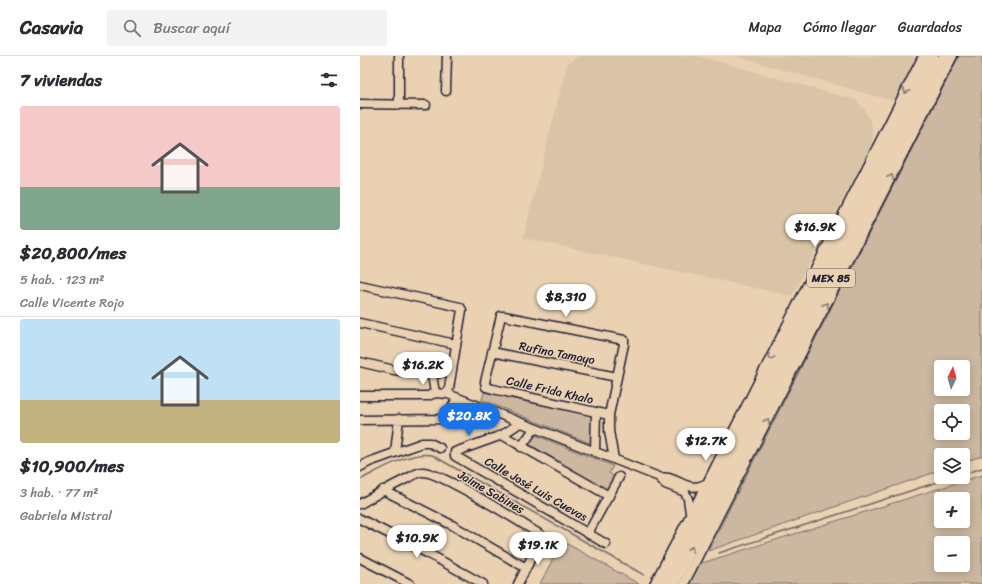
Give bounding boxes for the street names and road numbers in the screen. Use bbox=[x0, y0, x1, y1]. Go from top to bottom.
road number: MEX 85 bbox=[807, 269, 855, 287]
street label: Rufino Tamayo bbox=[517, 335, 597, 371]
street label: Calle Frida Khalo bbox=[504, 369, 596, 411]
street label: Calle José Luis Cuevas bbox=[480, 450, 592, 528]
street label: Jaime Sabines bbox=[453, 463, 529, 520]

